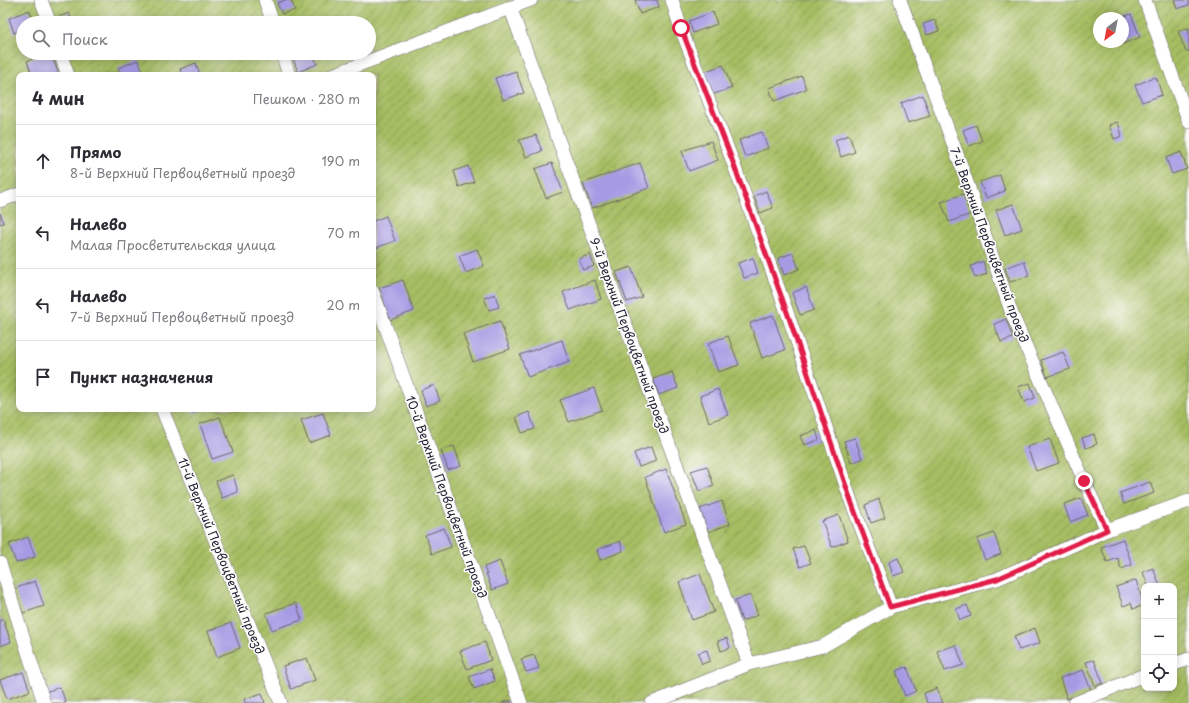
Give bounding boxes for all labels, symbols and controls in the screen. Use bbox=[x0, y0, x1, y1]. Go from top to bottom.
north arrow bbox=[1093, 12, 1129, 48]
search box bbox=[16, 16, 376, 60]
route start bbox=[672, 19, 690, 37]
icon: search bbox=[30, 27, 52, 49]
text: Поиск bbox=[62, 27, 108, 50]
text: 4 мин bbox=[32, 85, 85, 111]
text: Пешком · 280 m bbox=[253, 89, 360, 108]
text: Прямо bbox=[70, 140, 121, 163]
street label: 7-й Верхний Первоцветный проезд bbox=[946, 144, 1034, 345]
icon: ahead bbox=[32, 150, 54, 172]
text: 190 m bbox=[321, 151, 360, 170]
text: 8-й Верхний Первоцветный проезд bbox=[70, 163, 295, 182]
text: Налево bbox=[70, 212, 127, 235]
icon: left bbox=[32, 222, 54, 244]
text: 70 m bbox=[327, 223, 360, 242]
text: Малая Просветительская улица bbox=[70, 235, 275, 254]
street label: 9-й Верхний Первоцветный проезд bbox=[586, 235, 674, 436]
text: Налево bbox=[70, 284, 127, 307]
icon: left bbox=[32, 294, 54, 316]
text: 20 m bbox=[326, 295, 360, 314]
text: 7-й Верхний Первоцветный проезд bbox=[70, 307, 294, 326]
text: Пункт назначения bbox=[70, 365, 213, 388]
icon: arrive bbox=[32, 366, 54, 388]
street label: 10-й Верхний Первоцветный проезд bbox=[402, 393, 492, 601]
street label: 11-й Верхний Первоцветный проезд bbox=[174, 455, 270, 657]
route end bbox=[1075, 472, 1093, 490]
map controls bbox=[1141, 583, 1177, 691]
button: + bbox=[1141, 583, 1177, 619]
button: − bbox=[1141, 619, 1177, 655]
button: locate bbox=[1141, 655, 1177, 691]

